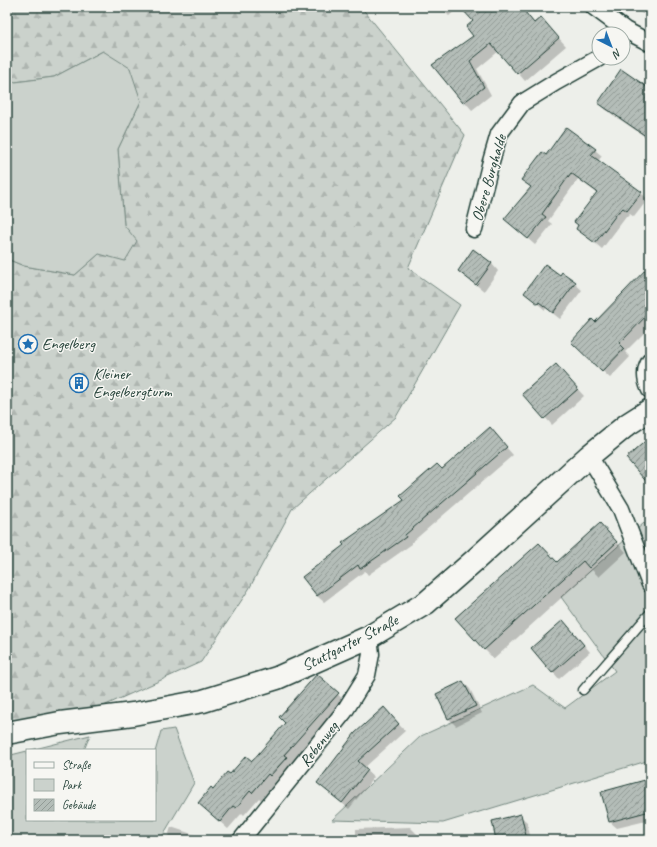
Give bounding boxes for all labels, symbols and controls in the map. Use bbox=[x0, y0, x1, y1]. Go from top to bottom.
north arrow bbox=[591, 26, 631, 66]
text: N bbox=[609, 46, 625, 62]
street label: Obere Burghalde bbox=[467, 131, 511, 224]
place icon: Engelberg bbox=[17, 333, 39, 355]
place label: Engelberg bbox=[42, 334, 96, 354]
place label: Kleiner Engelbergturm bbox=[93, 364, 173, 402]
building icon: Kleiner Engelbergturm bbox=[68, 372, 90, 394]
street label: Stuttgarter Straße bbox=[299, 609, 403, 676]
street label: Rebenweg bbox=[295, 716, 344, 771]
legend bbox=[26, 749, 156, 821]
text: Straße bbox=[62, 757, 91, 773]
text: Park bbox=[62, 777, 83, 793]
text: Gebäude bbox=[62, 797, 96, 813]

